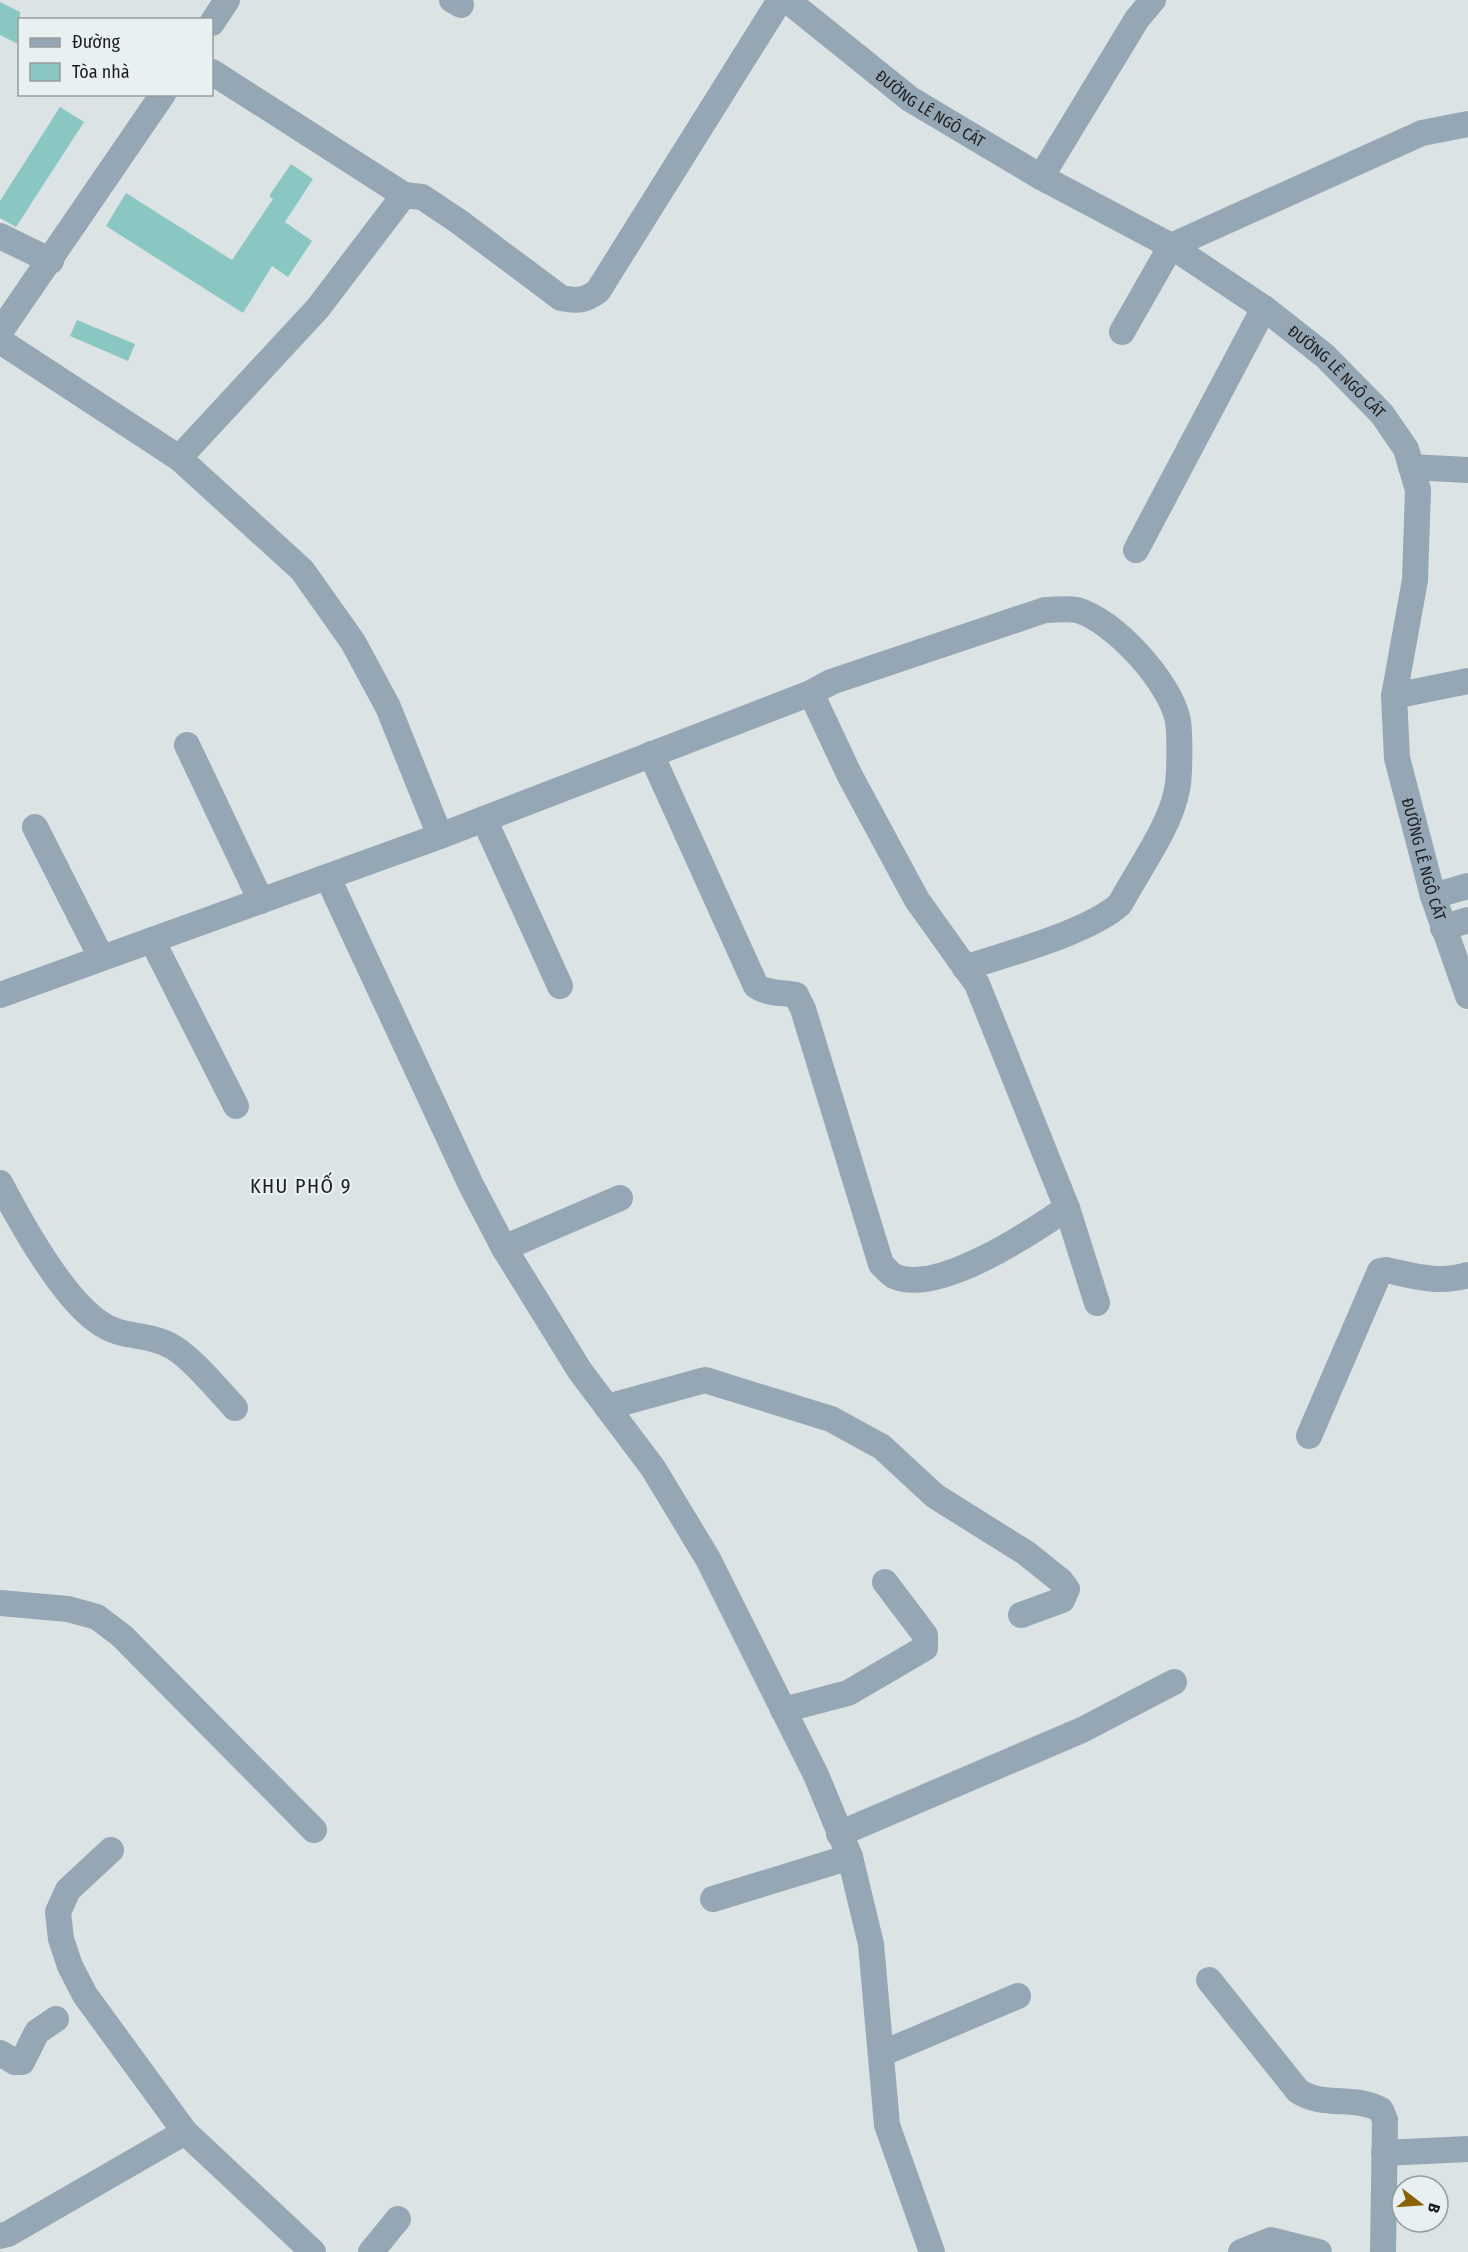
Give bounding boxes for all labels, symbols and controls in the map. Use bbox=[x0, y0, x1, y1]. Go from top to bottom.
legend bbox=[18, 18, 213, 96]
text: Đường bbox=[72, 31, 120, 53]
text: Tòa nhà bbox=[72, 61, 130, 83]
street label: ĐƯỜNG LÊ NGÔ CÁT bbox=[872, 66, 988, 152]
street label: ĐƯỜNG LÊ NGÔ CÁT bbox=[1284, 322, 1390, 422]
street label: ĐƯỜNG LÊ NGÔ CÁT bbox=[1398, 796, 1450, 924]
district label: KHU PHỐ 9 bbox=[250, 1172, 352, 1198]
north arrow bbox=[1390, 2174, 1450, 2234]
text: B bbox=[1423, 2201, 1444, 2215]

